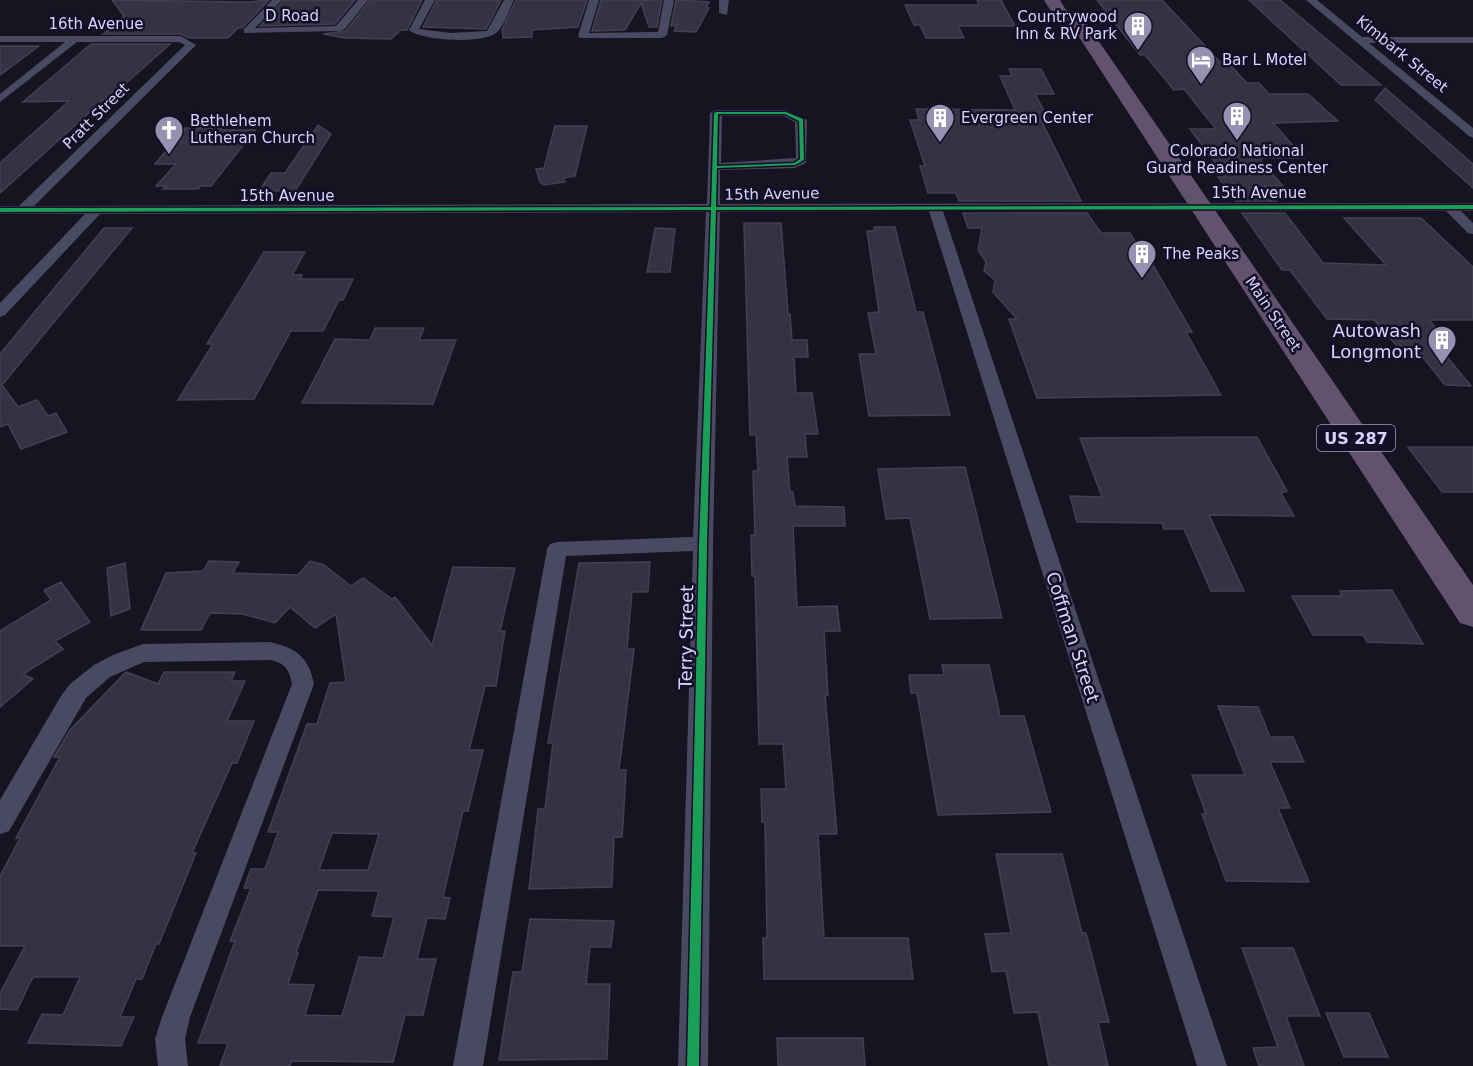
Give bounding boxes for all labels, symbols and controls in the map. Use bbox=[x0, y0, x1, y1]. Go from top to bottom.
street label: D Road bbox=[265, 7, 319, 25]
place label: Countrywood Inn & RV Park bbox=[1015, 8, 1117, 43]
building icon: Countrywood Inn & RV Park bbox=[1122, 10, 1154, 52]
street label: Kimbark Street bbox=[1353, 12, 1451, 96]
street label: 16th Avenue bbox=[49, 15, 143, 33]
hotel icon: Bar L Motel bbox=[1185, 44, 1217, 86]
place label: Bar L Motel bbox=[1222, 51, 1307, 69]
street label: Pratt Street bbox=[59, 79, 133, 153]
building icon: Colorado National Guard Readiness Center bbox=[1221, 100, 1253, 142]
building icon: Evergreen Center bbox=[924, 102, 956, 144]
place label: Evergreen Center bbox=[961, 109, 1094, 127]
place label: Bethlehem Lutheran Church bbox=[190, 112, 315, 147]
church icon: Bethlehem Lutheran Church bbox=[153, 114, 185, 156]
place label: Colorado National Guard Readiness Center bbox=[1146, 142, 1329, 177]
street label: 15th Avenue bbox=[724, 184, 820, 204]
street label: 15th Avenue bbox=[1212, 184, 1306, 202]
street label: 15th Avenue bbox=[240, 187, 334, 205]
building icon: The Peaks bbox=[1126, 238, 1158, 280]
place label: The Peaks bbox=[1162, 245, 1239, 263]
street label: Main Street bbox=[1241, 273, 1305, 355]
place label: Autowash Longmont bbox=[1330, 320, 1421, 362]
building icon: Autowash Longmont bbox=[1426, 324, 1458, 366]
road number: US 287 bbox=[1317, 425, 1395, 451]
street label: Coffman Street bbox=[1042, 569, 1104, 705]
street label: Terry Street bbox=[675, 585, 697, 690]

